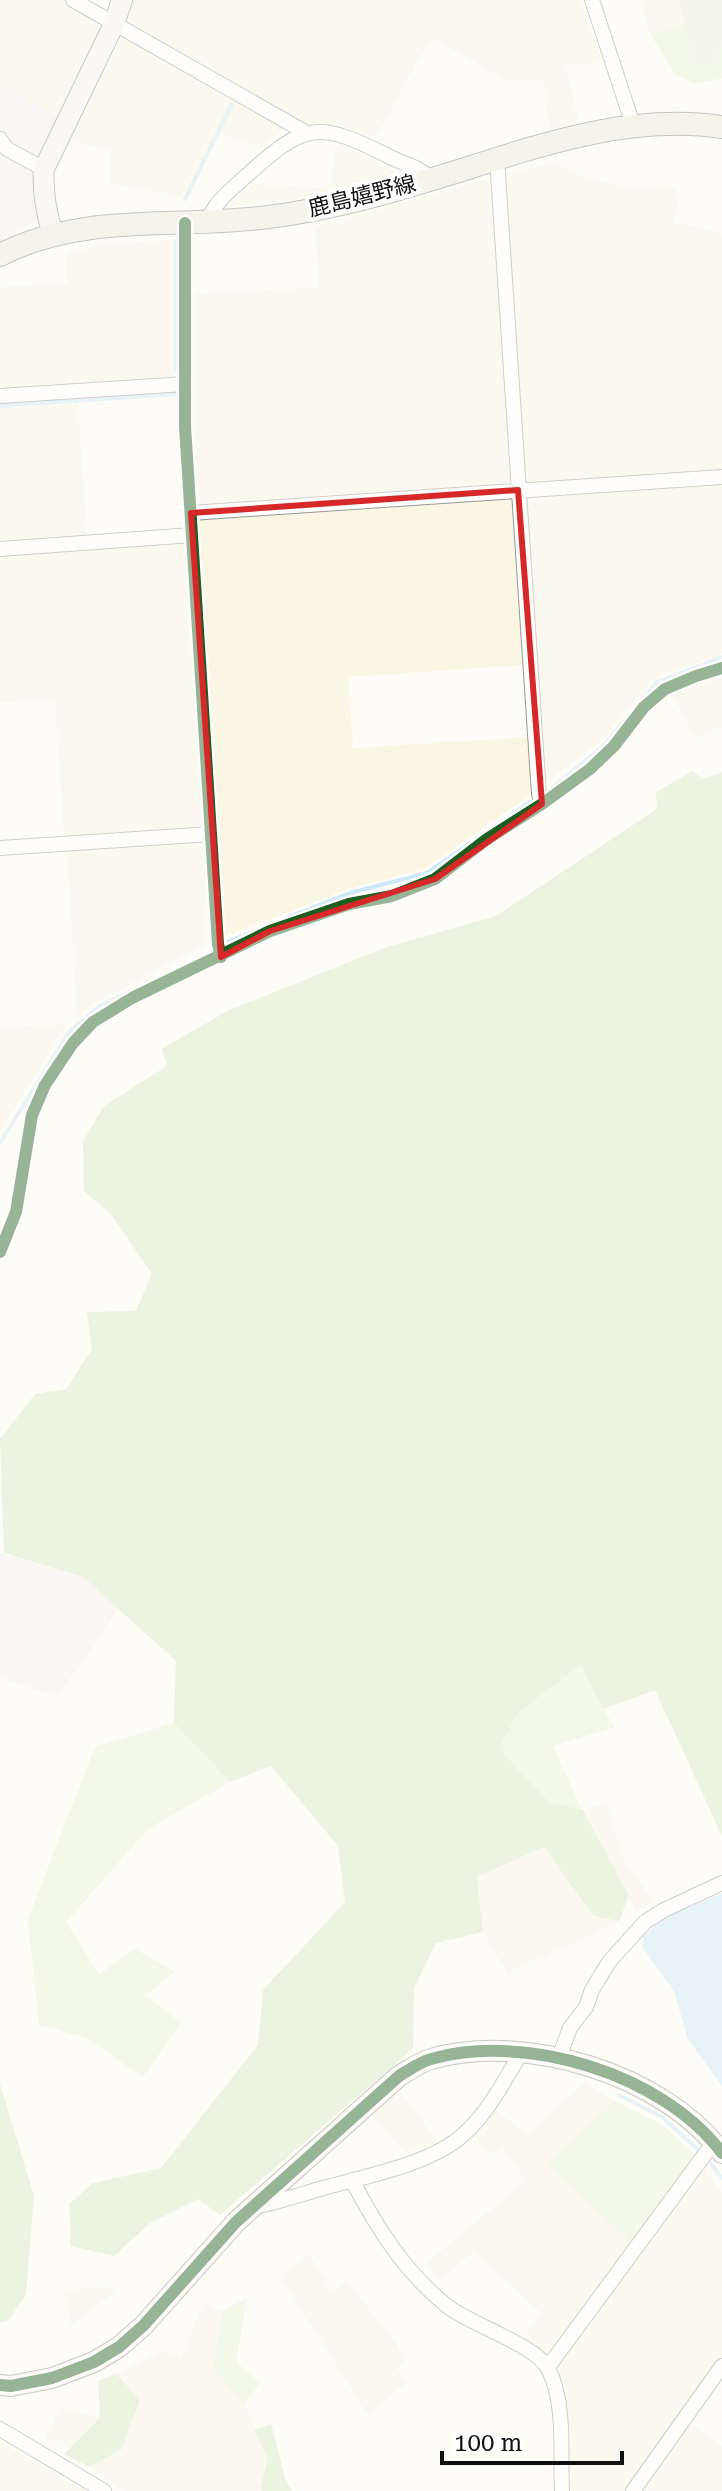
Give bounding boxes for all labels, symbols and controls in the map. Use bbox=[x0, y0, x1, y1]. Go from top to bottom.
street label: 鹿島嬉野線 bbox=[306, 171, 418, 221]
scale bar bbox=[442, 2415, 622, 2465]
text: 100 m bbox=[454, 2429, 522, 2457]

